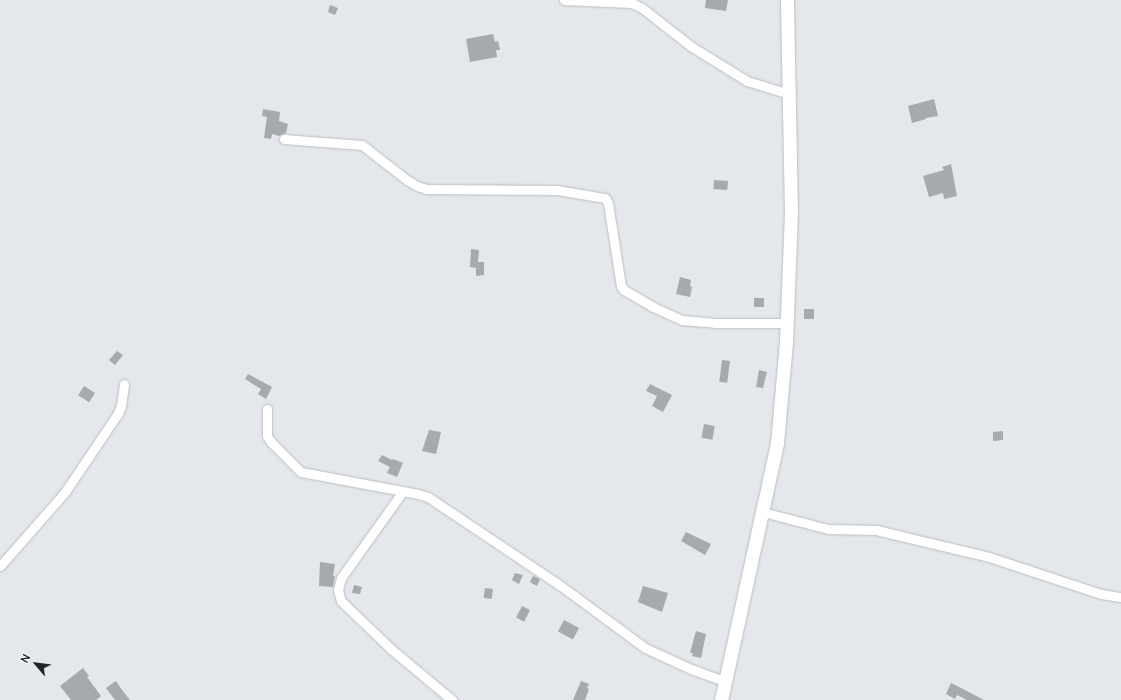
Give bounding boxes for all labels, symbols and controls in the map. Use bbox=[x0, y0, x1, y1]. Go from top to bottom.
north arrow bbox=[16, 644, 56, 684]
text: N bbox=[16, 651, 33, 665]

